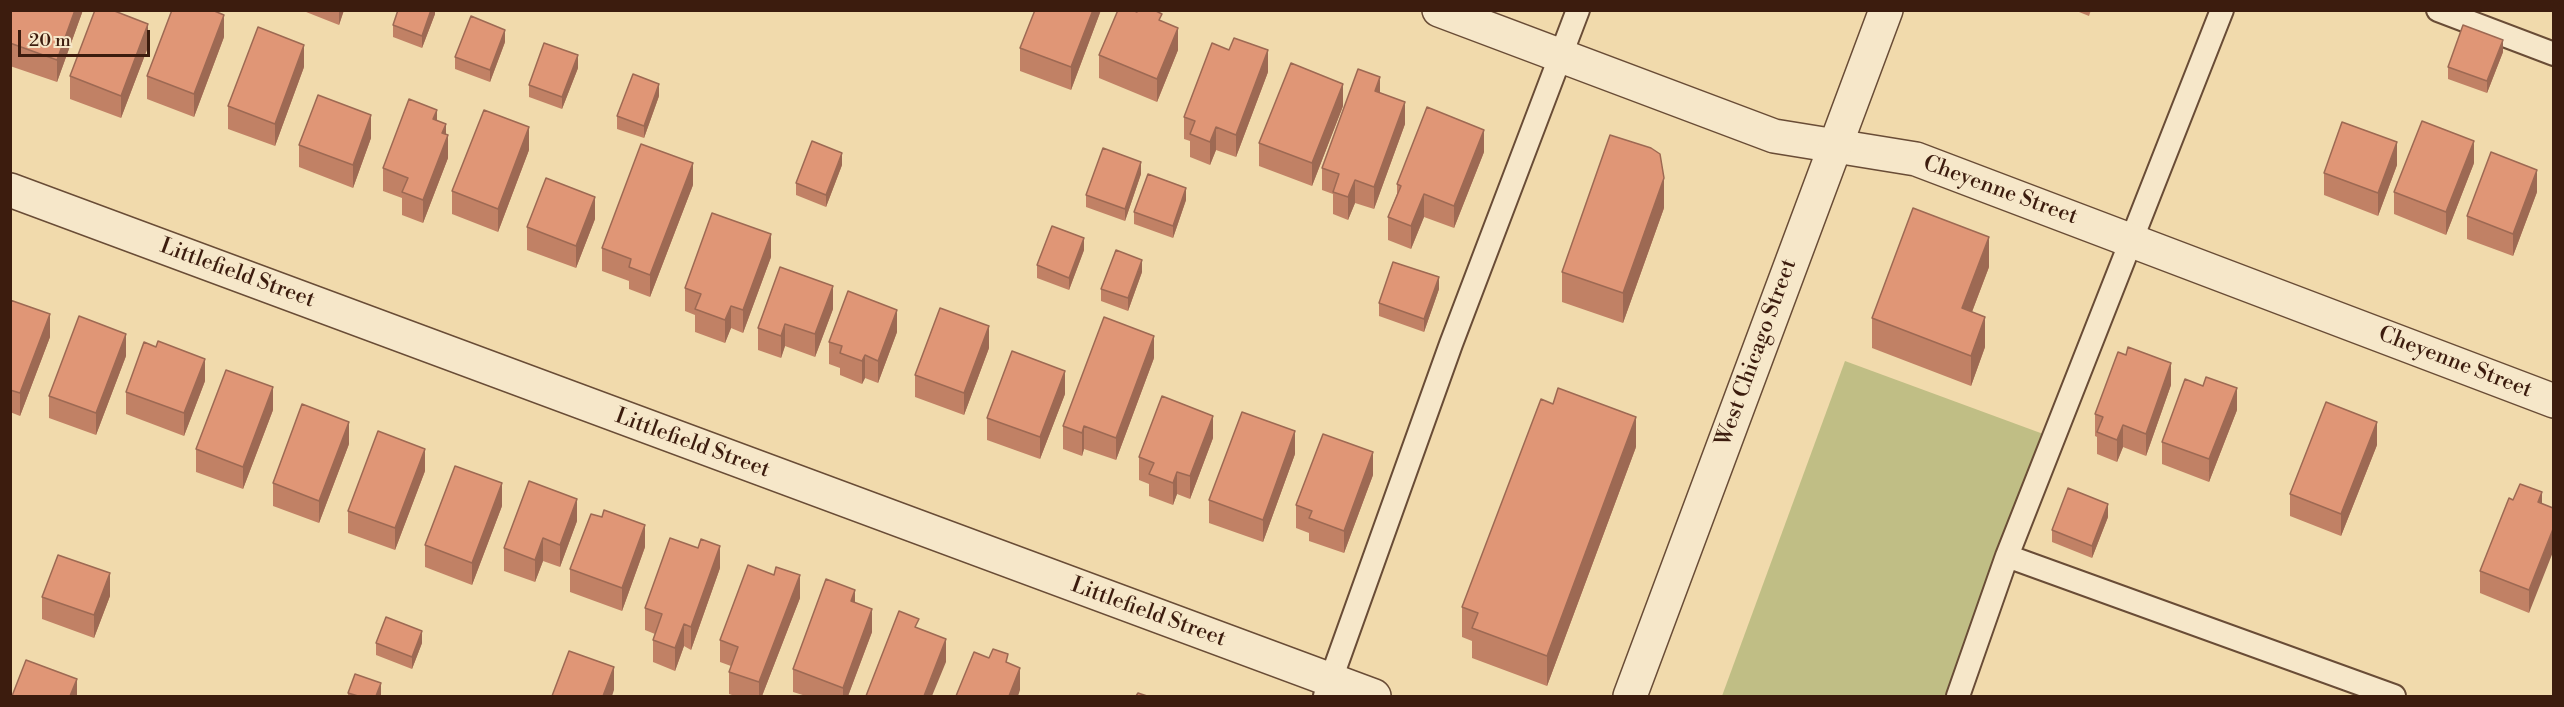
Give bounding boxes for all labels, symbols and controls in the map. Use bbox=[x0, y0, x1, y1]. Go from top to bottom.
scale bar bbox=[21, 18, 153, 56]
text: 20 m bbox=[29, 29, 71, 52]
street label: Cheyenne Street bbox=[1919, 151, 2081, 231]
street label: Littlefield Street bbox=[156, 234, 318, 314]
street label: West Chicago Street bbox=[1711, 256, 1803, 450]
street label: Cheyenne Street bbox=[2375, 322, 2535, 404]
street label: Littlefield Street bbox=[611, 404, 773, 484]
street label: Littlefield Street bbox=[1067, 573, 1229, 653]

